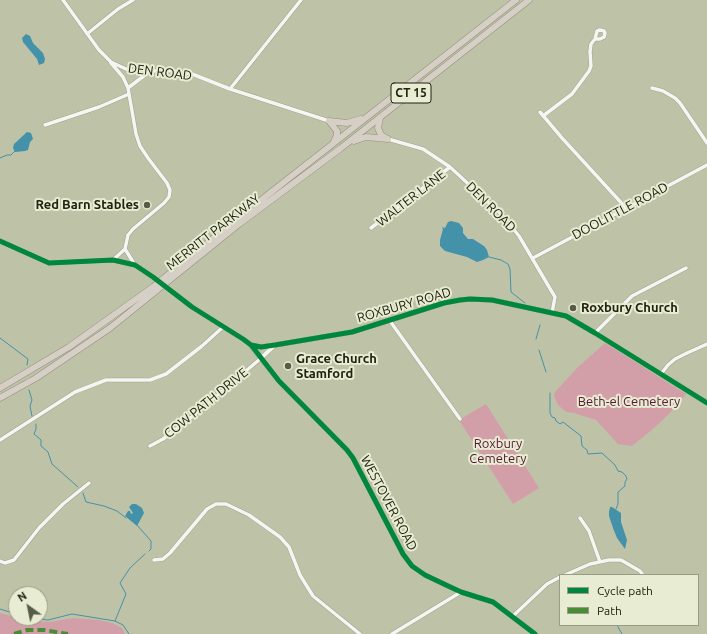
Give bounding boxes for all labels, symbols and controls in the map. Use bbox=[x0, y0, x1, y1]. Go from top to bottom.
street label: DEN ROAD bbox=[127, 60, 193, 84]
road number: CT 15 bbox=[391, 83, 431, 103]
street label: WALTER LANE bbox=[373, 166, 449, 230]
street label: DEN ROAD bbox=[463, 179, 519, 235]
street label: DOOLITTLE ROAD bbox=[569, 179, 671, 243]
street label: MERRITT PARKWAY bbox=[163, 191, 263, 273]
place label: Red Barn Stables bbox=[35, 197, 139, 213]
marker: Red Barn Stables bbox=[142, 200, 152, 210]
street label: ROXBURY ROAD bbox=[355, 284, 453, 326]
place label: Roxbury Church bbox=[581, 300, 678, 316]
marker: Roxbury Church bbox=[568, 303, 578, 313]
place label: Grace Church Stamford bbox=[296, 351, 377, 382]
marker: Grace Church Stamford bbox=[283, 361, 293, 371]
street label: COW PATH DRIVE bbox=[161, 364, 251, 442]
park label: Beth-el Cemetery bbox=[578, 394, 680, 410]
park label: Roxbury Cemetery bbox=[469, 436, 527, 467]
street label: WESTOVER ROAD bbox=[357, 453, 421, 553]
legend bbox=[559, 574, 699, 626]
text: Cycle path bbox=[597, 584, 653, 597]
north arrow bbox=[8, 586, 48, 626]
text: N bbox=[15, 590, 29, 604]
text: Path bbox=[597, 604, 622, 617]

